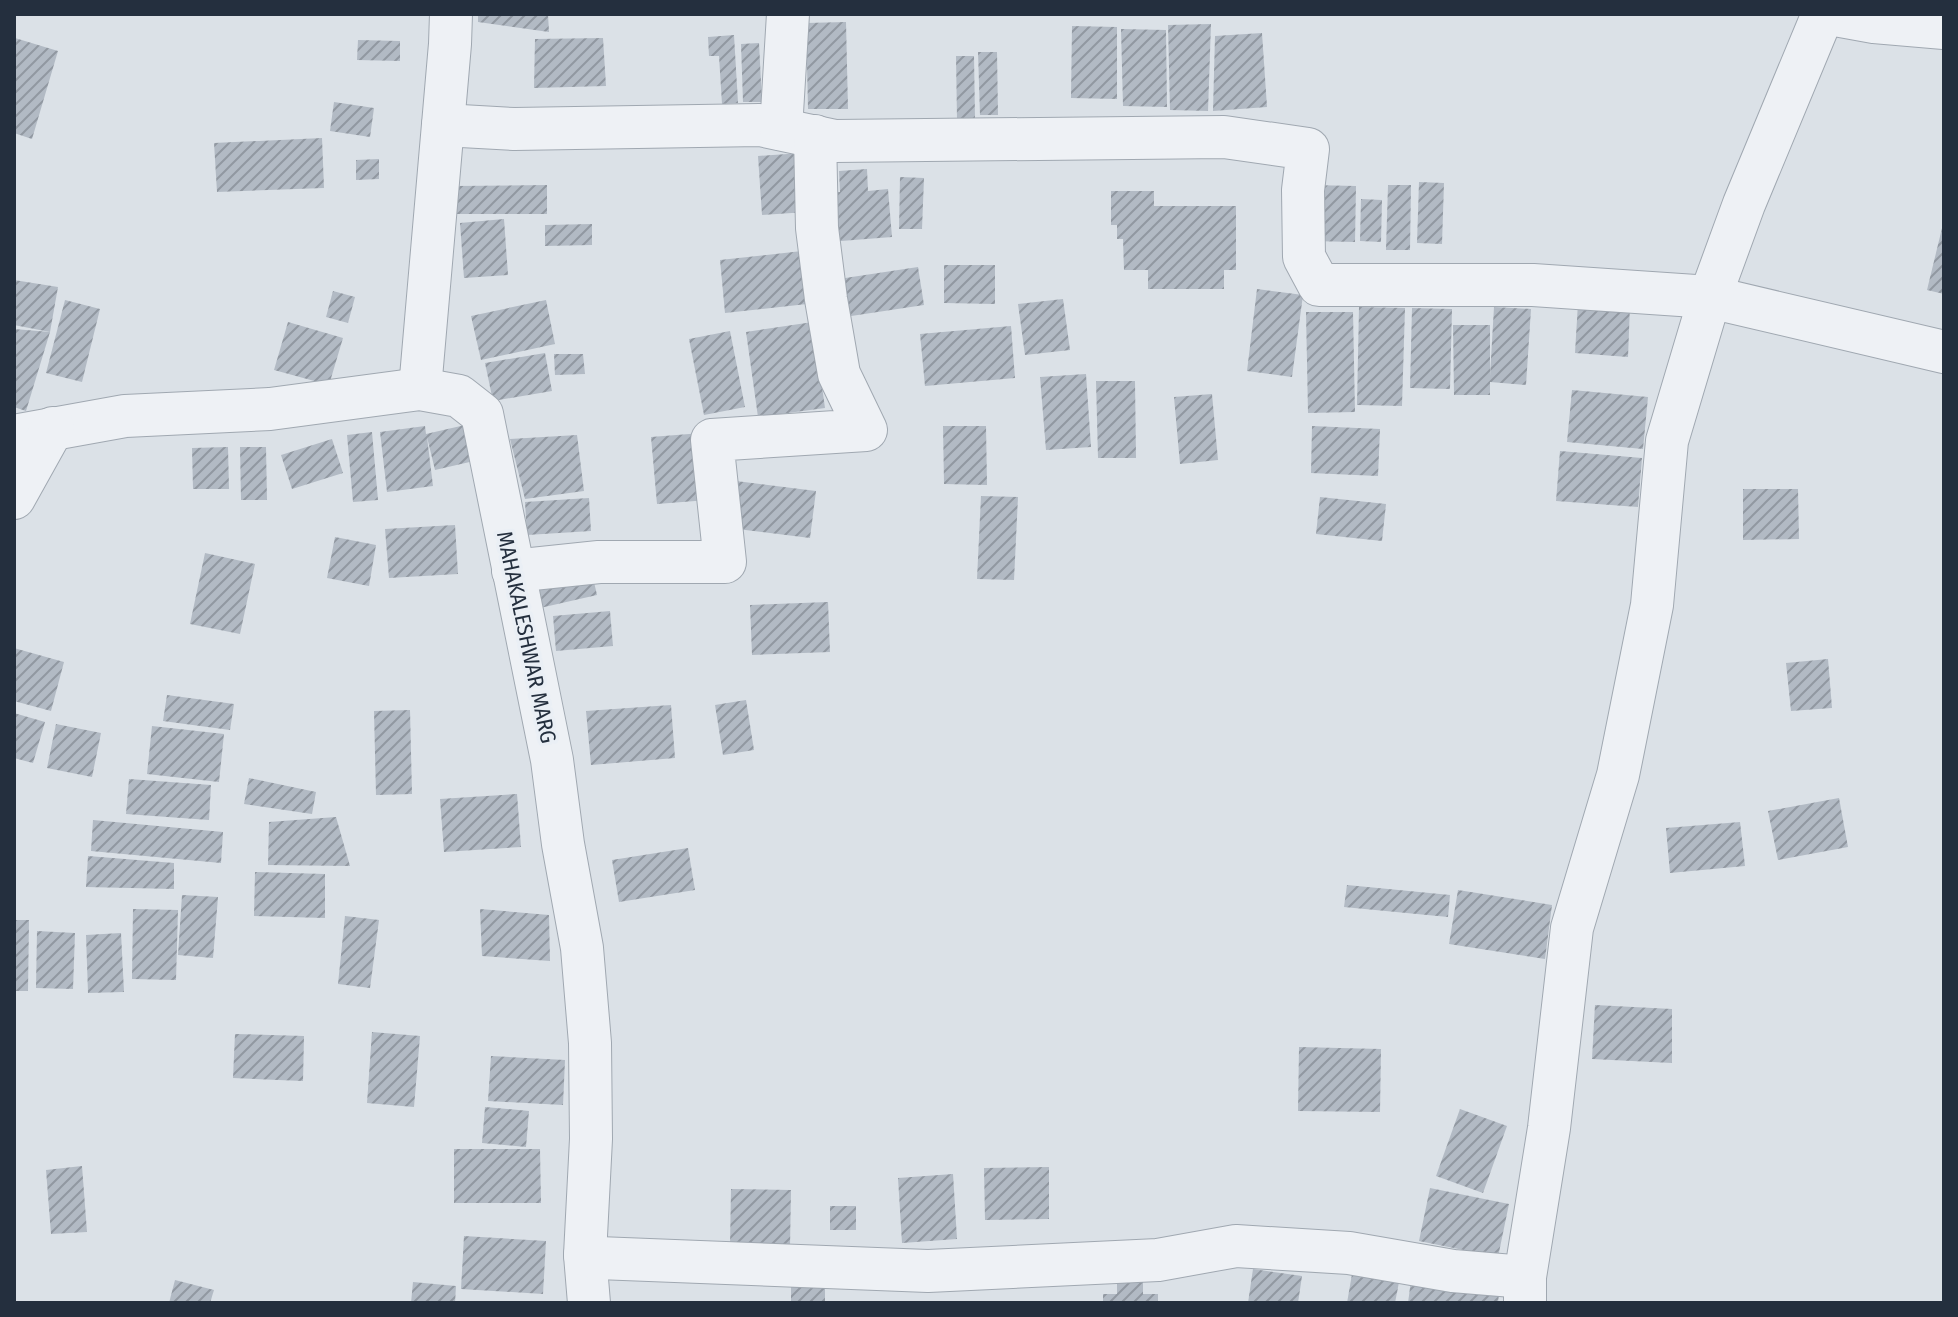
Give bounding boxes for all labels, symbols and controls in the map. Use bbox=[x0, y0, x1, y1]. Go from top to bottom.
street label: MAHAKALESHWAR MARG bbox=[491, 529, 562, 746]

